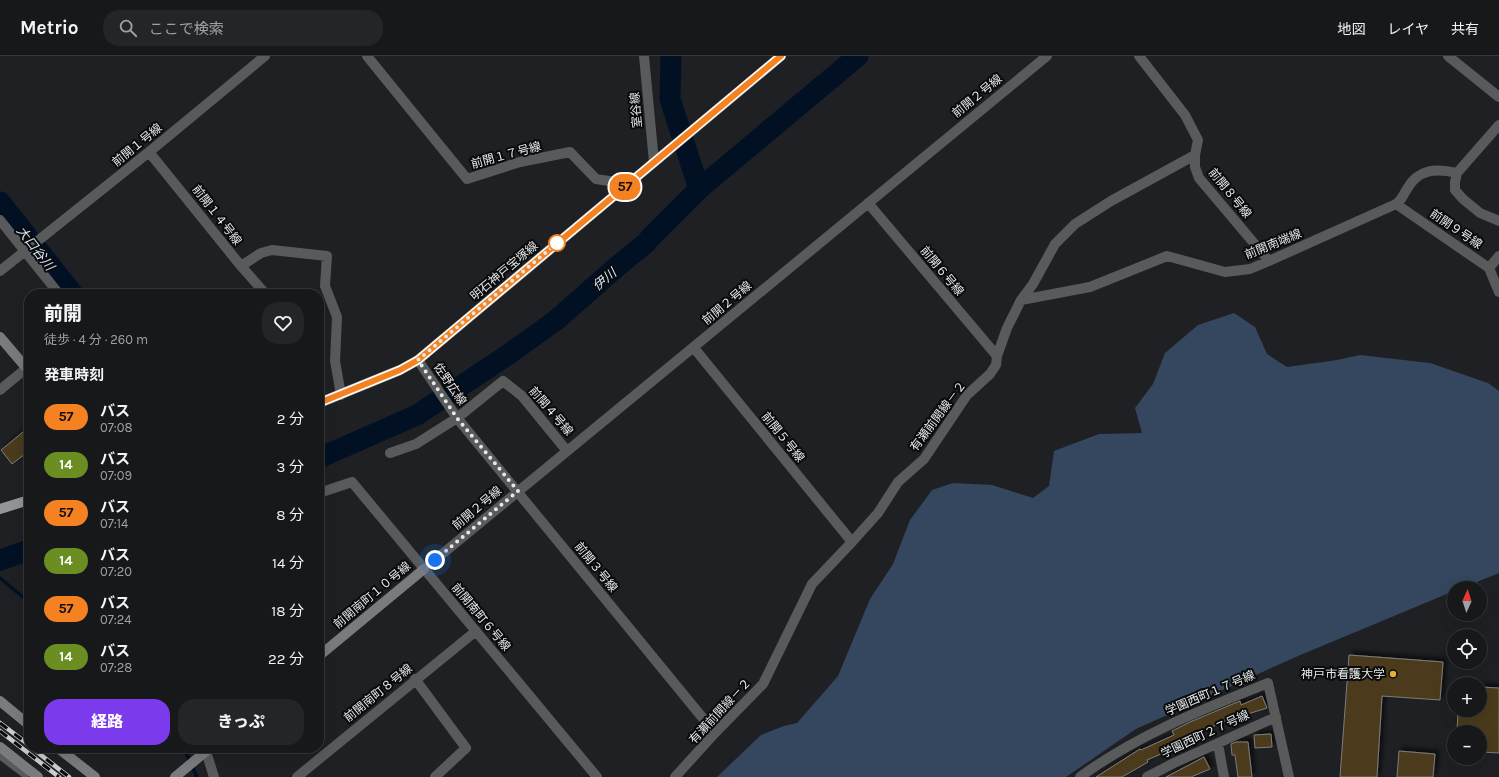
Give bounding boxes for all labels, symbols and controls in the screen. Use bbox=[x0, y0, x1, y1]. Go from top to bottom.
search box bbox=[103, 10, 383, 46]
text: Metrio bbox=[20, 17, 79, 39]
icon: search bbox=[117, 17, 139, 39]
text: ここで検索 bbox=[149, 20, 224, 38]
text: 地図 bbox=[1337, 21, 1365, 38]
text: レイヤ bbox=[1387, 21, 1429, 38]
text: 共有 bbox=[1451, 21, 1479, 38]
street label: 前開２号線 bbox=[949, 72, 1005, 120]
street label: 室谷線 bbox=[627, 91, 645, 129]
street label: 前開１号線 bbox=[109, 121, 165, 169]
street label: 前開１７号線 bbox=[469, 139, 543, 171]
street label: 前開８号線 bbox=[1206, 165, 1254, 221]
line badge: 57 bbox=[607, 174, 643, 200]
text: 57 bbox=[617, 178, 633, 195]
street label: 前開１４号線 bbox=[189, 182, 245, 248]
street label: 前開９号線 bbox=[1427, 206, 1485, 252]
water label: 大口谷川 bbox=[14, 223, 59, 275]
street label: 前開南端線 bbox=[1243, 226, 1303, 262]
unlabelled marker bbox=[548, 234, 566, 252]
street label: 明石神戸宝塚線 bbox=[467, 239, 541, 303]
street label: 前開６号線 bbox=[917, 244, 967, 298]
water label: 伊川 bbox=[590, 264, 621, 293]
street label: 前開２号線 bbox=[700, 278, 754, 328]
button: heart bbox=[262, 302, 304, 344]
text: 前開 bbox=[44, 303, 82, 325]
text: 徒歩 · 4 分 · 260 m bbox=[44, 332, 148, 347]
street label: 佐野広線 bbox=[431, 360, 469, 408]
text: 発車時刻 bbox=[44, 366, 104, 384]
street label: 有瀬前開線－２ bbox=[907, 378, 969, 454]
street label: 前開４号線 bbox=[526, 384, 576, 438]
text: バス bbox=[100, 402, 130, 420]
text: 57 bbox=[58, 408, 74, 425]
street label: 前開５号線 bbox=[759, 409, 807, 465]
text: 2 分 bbox=[277, 410, 304, 428]
text: 07:08 bbox=[100, 420, 133, 435]
text: バス bbox=[100, 450, 130, 468]
text: 14 bbox=[59, 456, 73, 473]
text: 3 分 bbox=[277, 458, 304, 476]
text: 07:09 bbox=[100, 468, 132, 483]
street label: 前開２号線 bbox=[450, 483, 504, 533]
text: バス bbox=[100, 498, 130, 516]
text: 57 bbox=[58, 504, 74, 521]
text: 8 分 bbox=[276, 506, 304, 524]
text: 07:14 bbox=[100, 516, 128, 531]
street label: 前開３号線 bbox=[572, 539, 620, 595]
text: バス bbox=[100, 546, 130, 564]
your location bbox=[425, 550, 445, 570]
text: 14 bbox=[59, 552, 73, 569]
text: 14 分 bbox=[272, 554, 304, 572]
street label: 前開南町１０号線 bbox=[331, 559, 413, 631]
text: 07:20 bbox=[100, 564, 132, 579]
street label: 前開南町６号線 bbox=[449, 580, 513, 654]
north arrow bbox=[1447, 581, 1487, 621]
map controls bbox=[1447, 581, 1487, 765]
text: バス bbox=[100, 594, 130, 612]
text: 57 bbox=[58, 600, 74, 617]
text: 18 分 bbox=[271, 602, 304, 620]
text: 07:24 bbox=[100, 612, 132, 627]
button: locate bbox=[1447, 629, 1487, 669]
text: バス bbox=[100, 642, 130, 660]
text: 14 bbox=[59, 648, 73, 665]
text: 22 分 bbox=[268, 650, 304, 668]
text: 07:28 bbox=[100, 660, 132, 675]
street label: 前開南町８号線 bbox=[341, 661, 415, 725]
place label: 神戸市看護大学 bbox=[1301, 667, 1385, 681]
street label: 学園西町１７号線 bbox=[1163, 668, 1257, 718]
marker: 神戸市看護大学 bbox=[1388, 669, 1398, 679]
street label: 有瀬前開線－２ bbox=[686, 676, 754, 746]
button: + bbox=[1447, 677, 1487, 717]
button: 経路 bbox=[44, 699, 170, 745]
button: きっぷ bbox=[178, 699, 304, 745]
street label: 学園西町２７号線 bbox=[1159, 707, 1251, 761]
button: − bbox=[1447, 725, 1487, 765]

